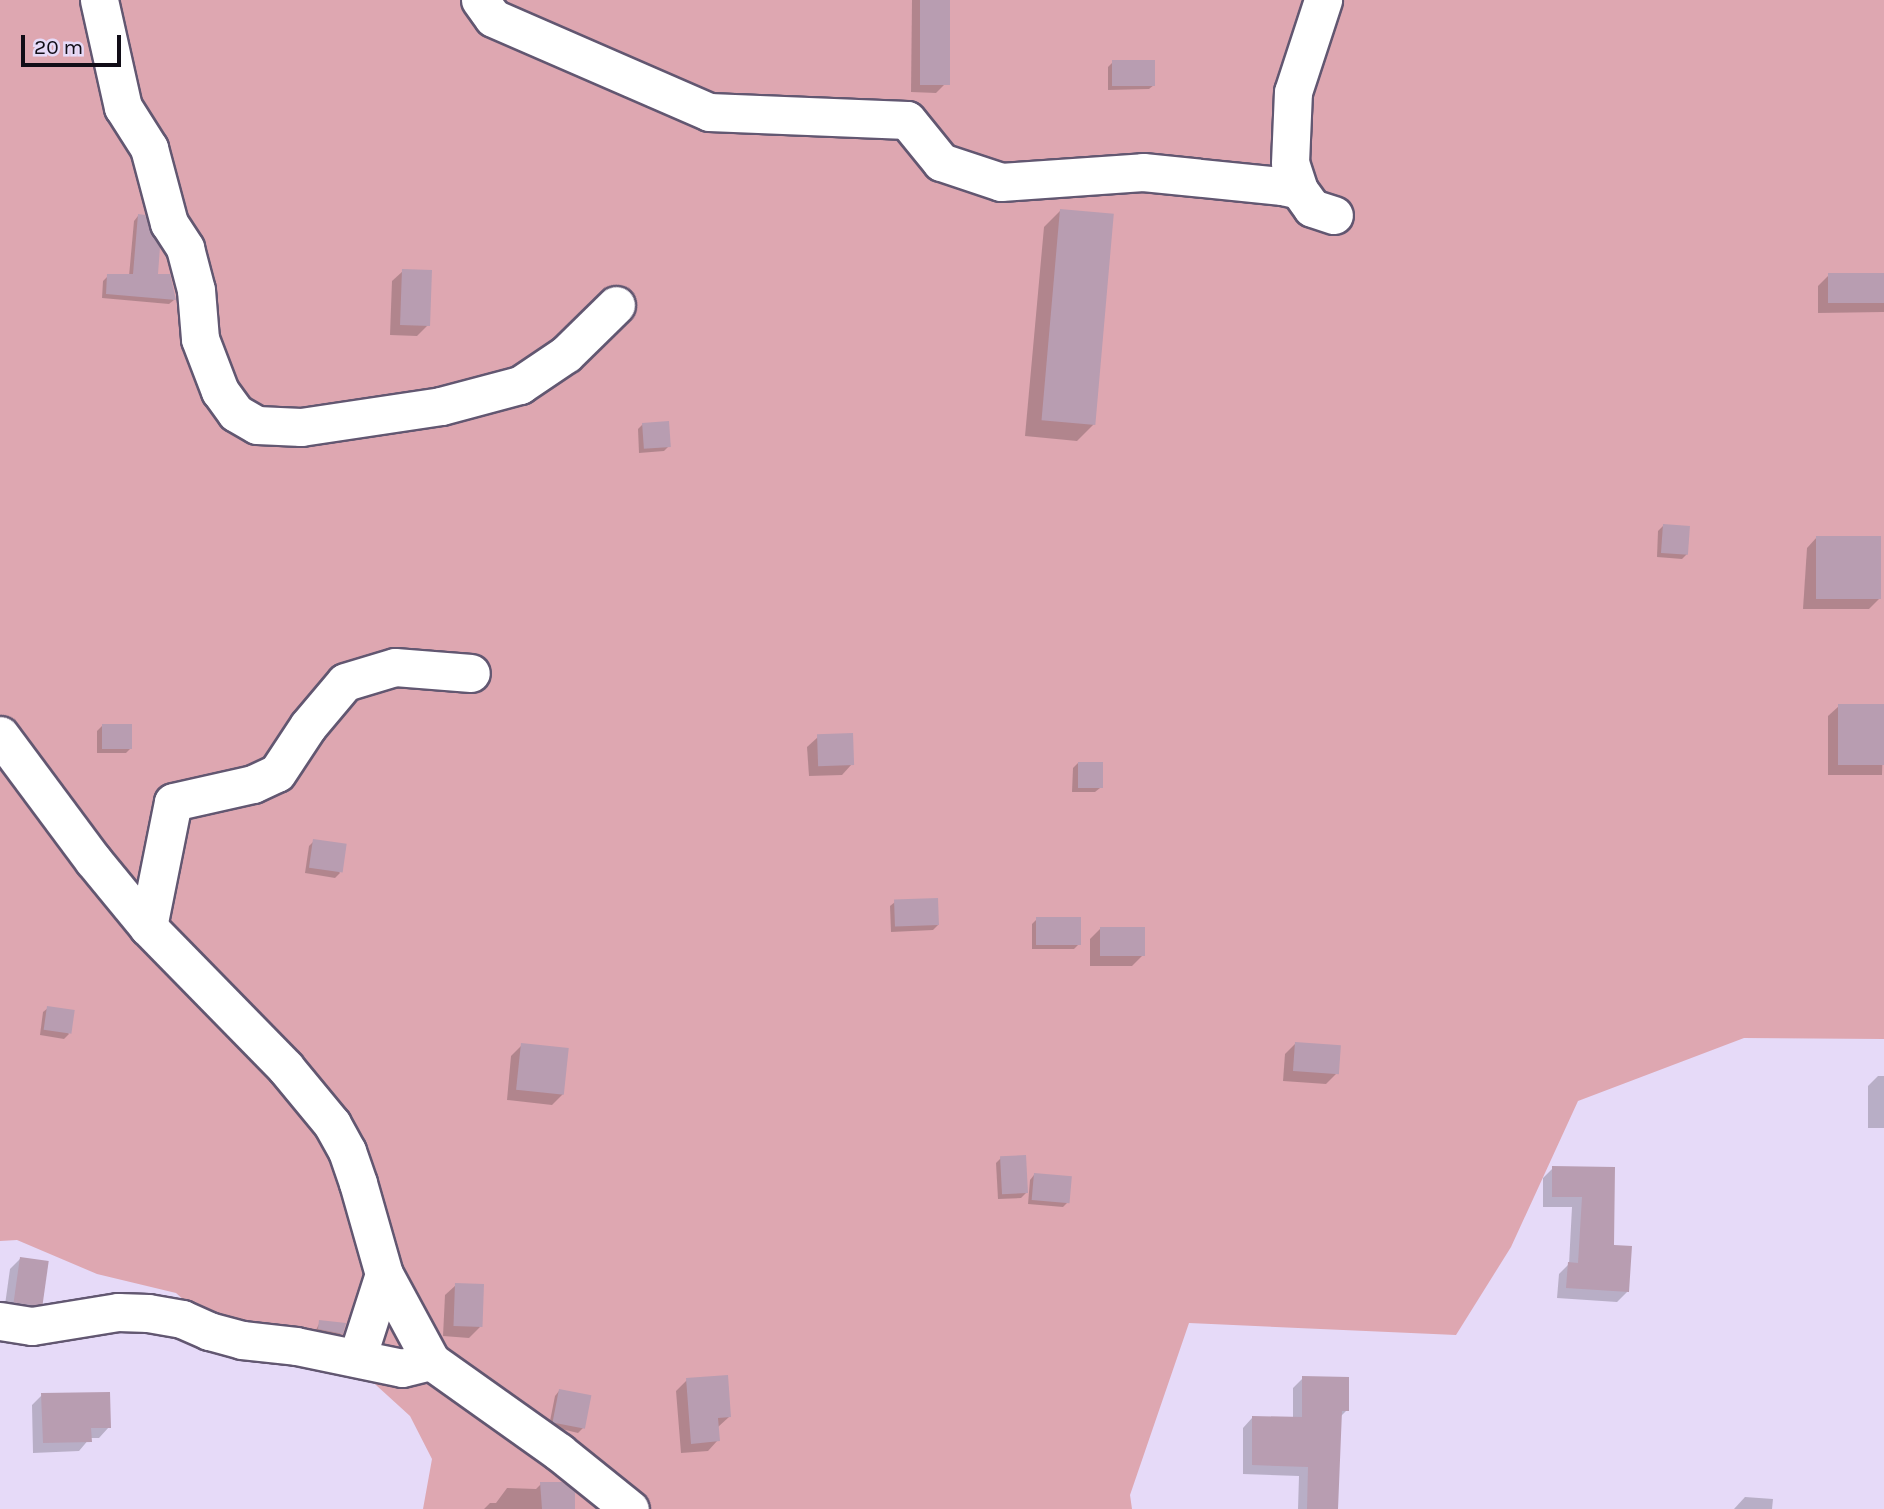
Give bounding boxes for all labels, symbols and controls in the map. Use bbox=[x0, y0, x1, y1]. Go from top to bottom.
scale bar bbox=[24, 21, 124, 65]
text: 20 m bbox=[34, 35, 83, 59]

